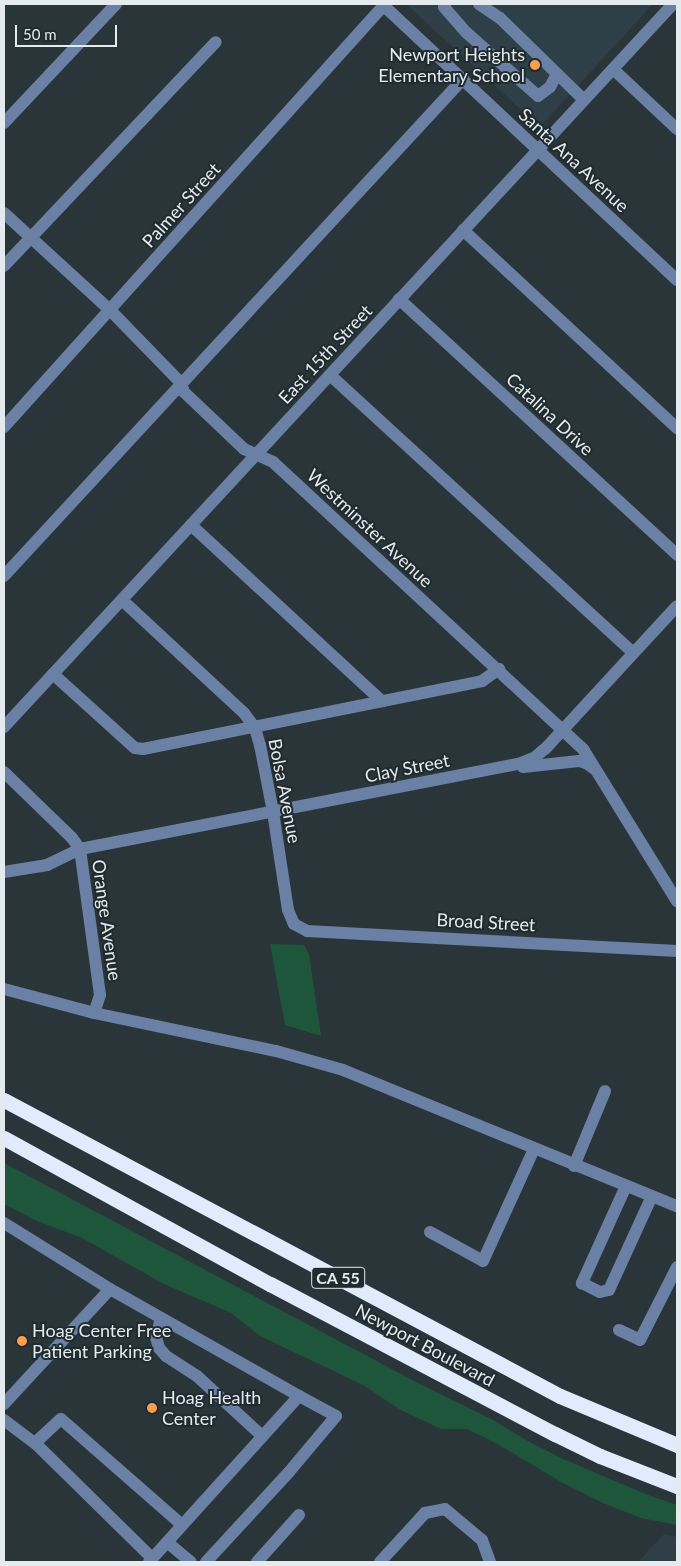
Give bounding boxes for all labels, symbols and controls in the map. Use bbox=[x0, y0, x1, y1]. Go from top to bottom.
scale bar bbox=[18, 15, 120, 47]
text: 50 m bbox=[23, 25, 57, 43]
place label: Newport Heights Elementary School bbox=[378, 44, 525, 86]
marker: Newport Heights Elementary School bbox=[529, 59, 541, 71]
street label: Santa Ana Avenue bbox=[514, 103, 634, 217]
street label: Palmer Street bbox=[137, 158, 225, 252]
street label: East 15th Street bbox=[274, 300, 376, 408]
street label: Catalina Drive bbox=[502, 368, 598, 460]
street label: Westminster Avenue bbox=[302, 464, 438, 592]
street label: Bolsa Avenue bbox=[264, 736, 306, 846]
street label: Clay Street bbox=[363, 749, 451, 787]
street label: Orange Avenue bbox=[88, 858, 126, 982]
street label: Broad Street bbox=[436, 909, 536, 935]
road number: CA 55 bbox=[310, 1264, 366, 1292]
street label: Newport Boulevard bbox=[352, 1299, 498, 1391]
place label: Hoag Center Free Patient Parking bbox=[32, 1320, 172, 1362]
marker: Hoag Center Free Patient Parking bbox=[16, 1335, 28, 1347]
place label: Hoag Health Center bbox=[162, 1387, 261, 1430]
marker: Hoag Health Center bbox=[146, 1402, 158, 1414]

